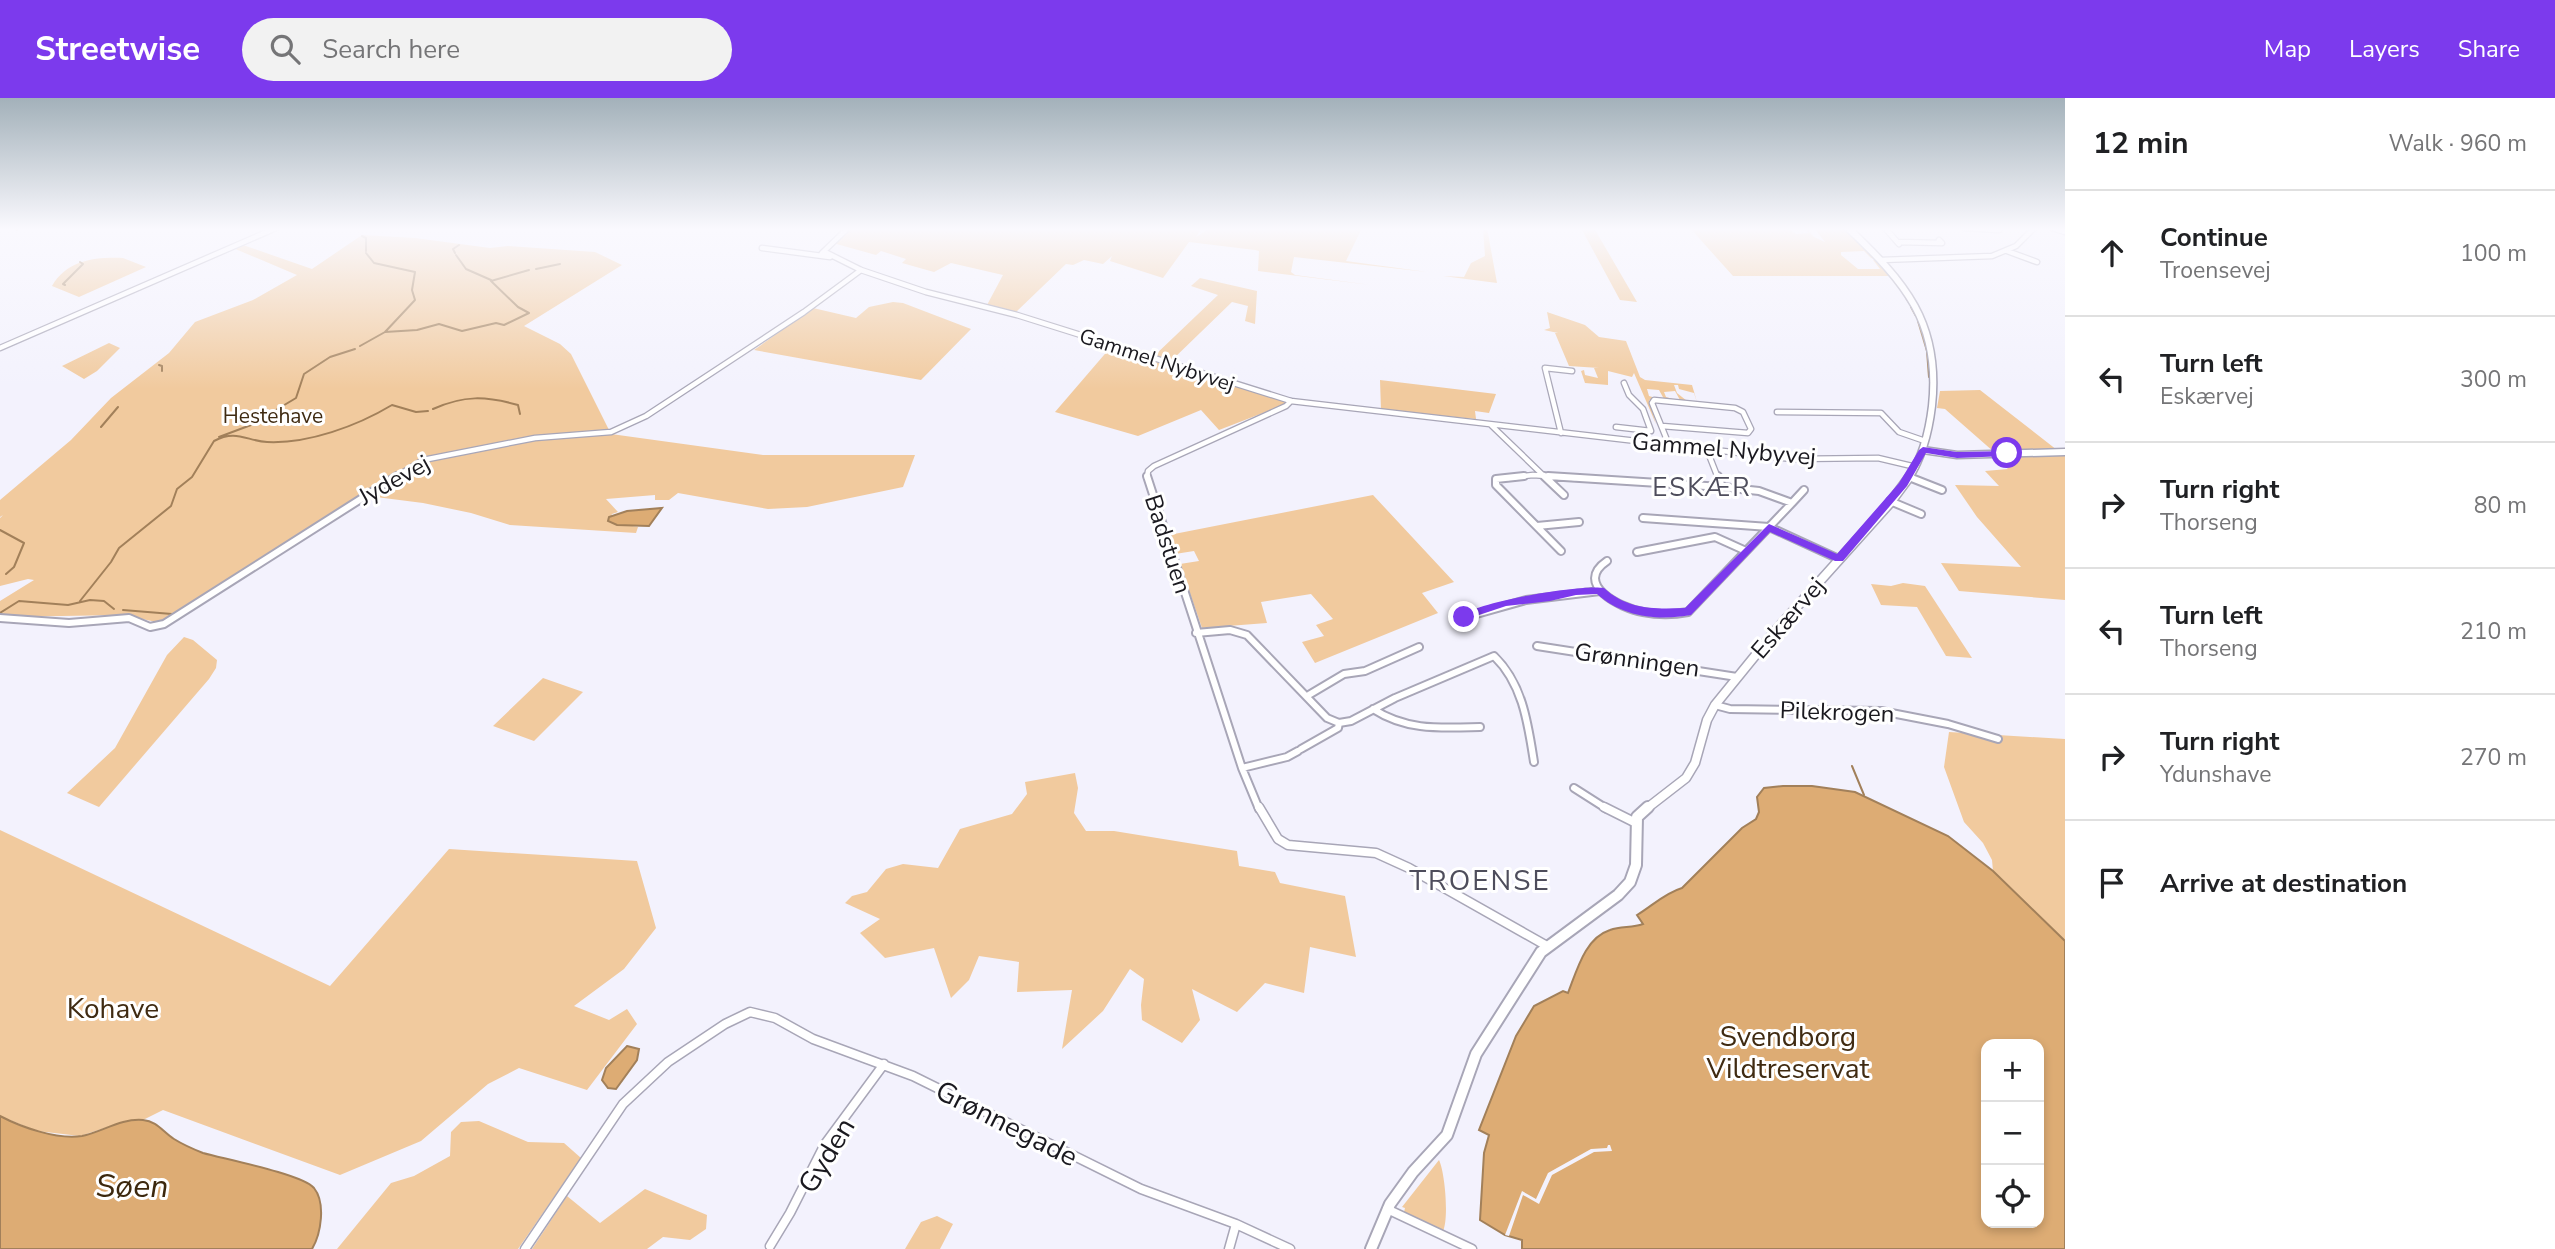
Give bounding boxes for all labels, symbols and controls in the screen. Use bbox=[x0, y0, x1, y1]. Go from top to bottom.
search box bbox=[242, 18, 732, 81]
text: Streetwise bbox=[35, 27, 200, 72]
icon: search bbox=[266, 30, 304, 68]
text: Search here bbox=[322, 32, 460, 67]
text: Map bbox=[2264, 33, 2311, 65]
text: Layers bbox=[2349, 33, 2420, 65]
text: Share bbox=[2458, 33, 2520, 65]
text: 12 min bbox=[2093, 123, 2189, 164]
text: Walk · 960 m bbox=[2388, 128, 2527, 159]
text: Continue bbox=[2160, 220, 2268, 255]
icon: ahead bbox=[2093, 234, 2131, 272]
text: 100 m bbox=[2460, 238, 2527, 269]
text: Troensevej bbox=[2160, 255, 2271, 286]
street label: Gammel Nybyvej bbox=[1076, 322, 1238, 398]
text: Turn left bbox=[2160, 346, 2263, 381]
icon: left bbox=[2093, 360, 2131, 398]
text: 300 m bbox=[2460, 364, 2527, 395]
text: Eskærvej bbox=[2160, 381, 2254, 412]
park label: Hestehave bbox=[223, 402, 323, 430]
street label: Gammel Nybyvej bbox=[1631, 425, 1817, 473]
route start bbox=[1991, 437, 2022, 468]
street label: Jydevej bbox=[352, 447, 436, 513]
district label: ESKÆR bbox=[1652, 470, 1752, 505]
text: Turn right bbox=[2160, 472, 2279, 507]
icon: right bbox=[2093, 486, 2131, 524]
street label: Badstuen bbox=[1137, 490, 1199, 598]
text: 80 m bbox=[2474, 490, 2527, 521]
text: Thorseng bbox=[2160, 507, 2258, 538]
street label: Eskærvej bbox=[1744, 571, 1832, 665]
text: Turn left bbox=[2160, 598, 2263, 633]
route end bbox=[1448, 601, 1479, 632]
icon: left bbox=[2093, 612, 2131, 650]
text: 210 m bbox=[2460, 616, 2527, 647]
text: Thorseng bbox=[2160, 633, 2258, 664]
street label: Grønningen bbox=[1572, 635, 1702, 685]
street label: Pilekrogen bbox=[1779, 694, 1895, 730]
text: Turn right bbox=[2160, 724, 2279, 759]
icon: right bbox=[2093, 738, 2131, 776]
text: 270 m bbox=[2460, 742, 2527, 773]
text: Ydunshave bbox=[2160, 759, 2271, 790]
district label: TROENSE bbox=[1409, 862, 1551, 900]
icon: arrive bbox=[2093, 864, 2131, 902]
text: Arrive at destination bbox=[2160, 866, 2407, 901]
park label: Kohave bbox=[67, 990, 159, 1028]
park label: Svendborg Vildtreservat bbox=[1706, 1018, 1870, 1088]
map controls bbox=[1981, 1039, 2044, 1228]
button: + bbox=[1981, 1039, 2044, 1102]
street label: Grønnegade bbox=[929, 1072, 1084, 1176]
button: − bbox=[1981, 1102, 2044, 1165]
street label: Gyden bbox=[790, 1111, 864, 1200]
water label: Søen bbox=[96, 1165, 168, 1208]
button: locate bbox=[1981, 1165, 2044, 1228]

